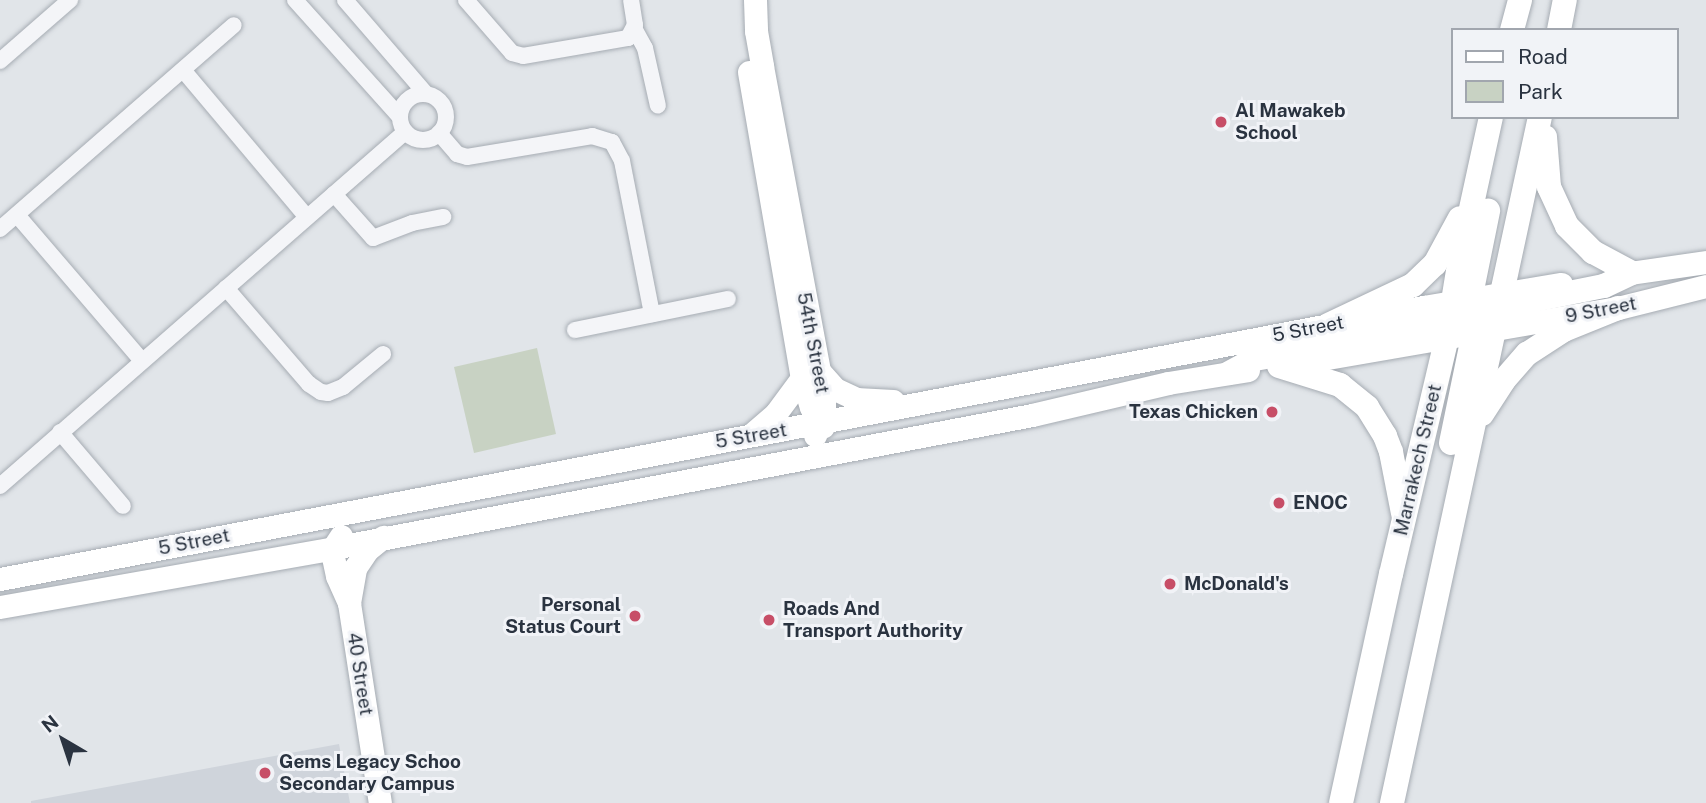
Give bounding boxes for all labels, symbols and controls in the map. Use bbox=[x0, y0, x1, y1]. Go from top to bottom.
legend bbox=[1450, 28, 1678, 119]
text: Road bbox=[1518, 44, 1568, 69]
text: Park bbox=[1518, 79, 1563, 104]
place label: Al Mawakeb School bbox=[1235, 100, 1346, 144]
marker: Al Mawakeb School bbox=[1213, 114, 1229, 130]
street label: 54th Street bbox=[792, 290, 834, 396]
street label: 9 Street bbox=[1563, 292, 1639, 328]
street label: 5 Street bbox=[1270, 311, 1346, 347]
street label: Marrakech Street bbox=[1390, 382, 1446, 538]
place label: Texas Chicken bbox=[1129, 401, 1258, 423]
marker: Texas Chicken bbox=[1264, 404, 1280, 420]
street label: 5 Street bbox=[713, 418, 789, 454]
place label: ENOC bbox=[1293, 492, 1348, 514]
marker: ENOC bbox=[1271, 495, 1287, 511]
street label: 5 Street bbox=[156, 524, 232, 560]
place label: McDonald's bbox=[1184, 573, 1289, 595]
marker: McDonald's bbox=[1162, 576, 1178, 592]
place label: Personal Status Court bbox=[505, 594, 621, 638]
place label: Roads And Transport Authority bbox=[783, 598, 963, 642]
marker: Personal Status Court bbox=[627, 608, 643, 624]
marker: Roads And Transport Authority bbox=[761, 612, 777, 628]
street label: 40 Street bbox=[342, 631, 378, 717]
north arrow bbox=[28, 705, 98, 775]
text: N bbox=[37, 710, 62, 737]
place label: Gems Legacy Schoo Secondary Campus bbox=[279, 751, 461, 795]
marker: Gems Legacy Schoo Secondary Campus bbox=[257, 765, 273, 781]

